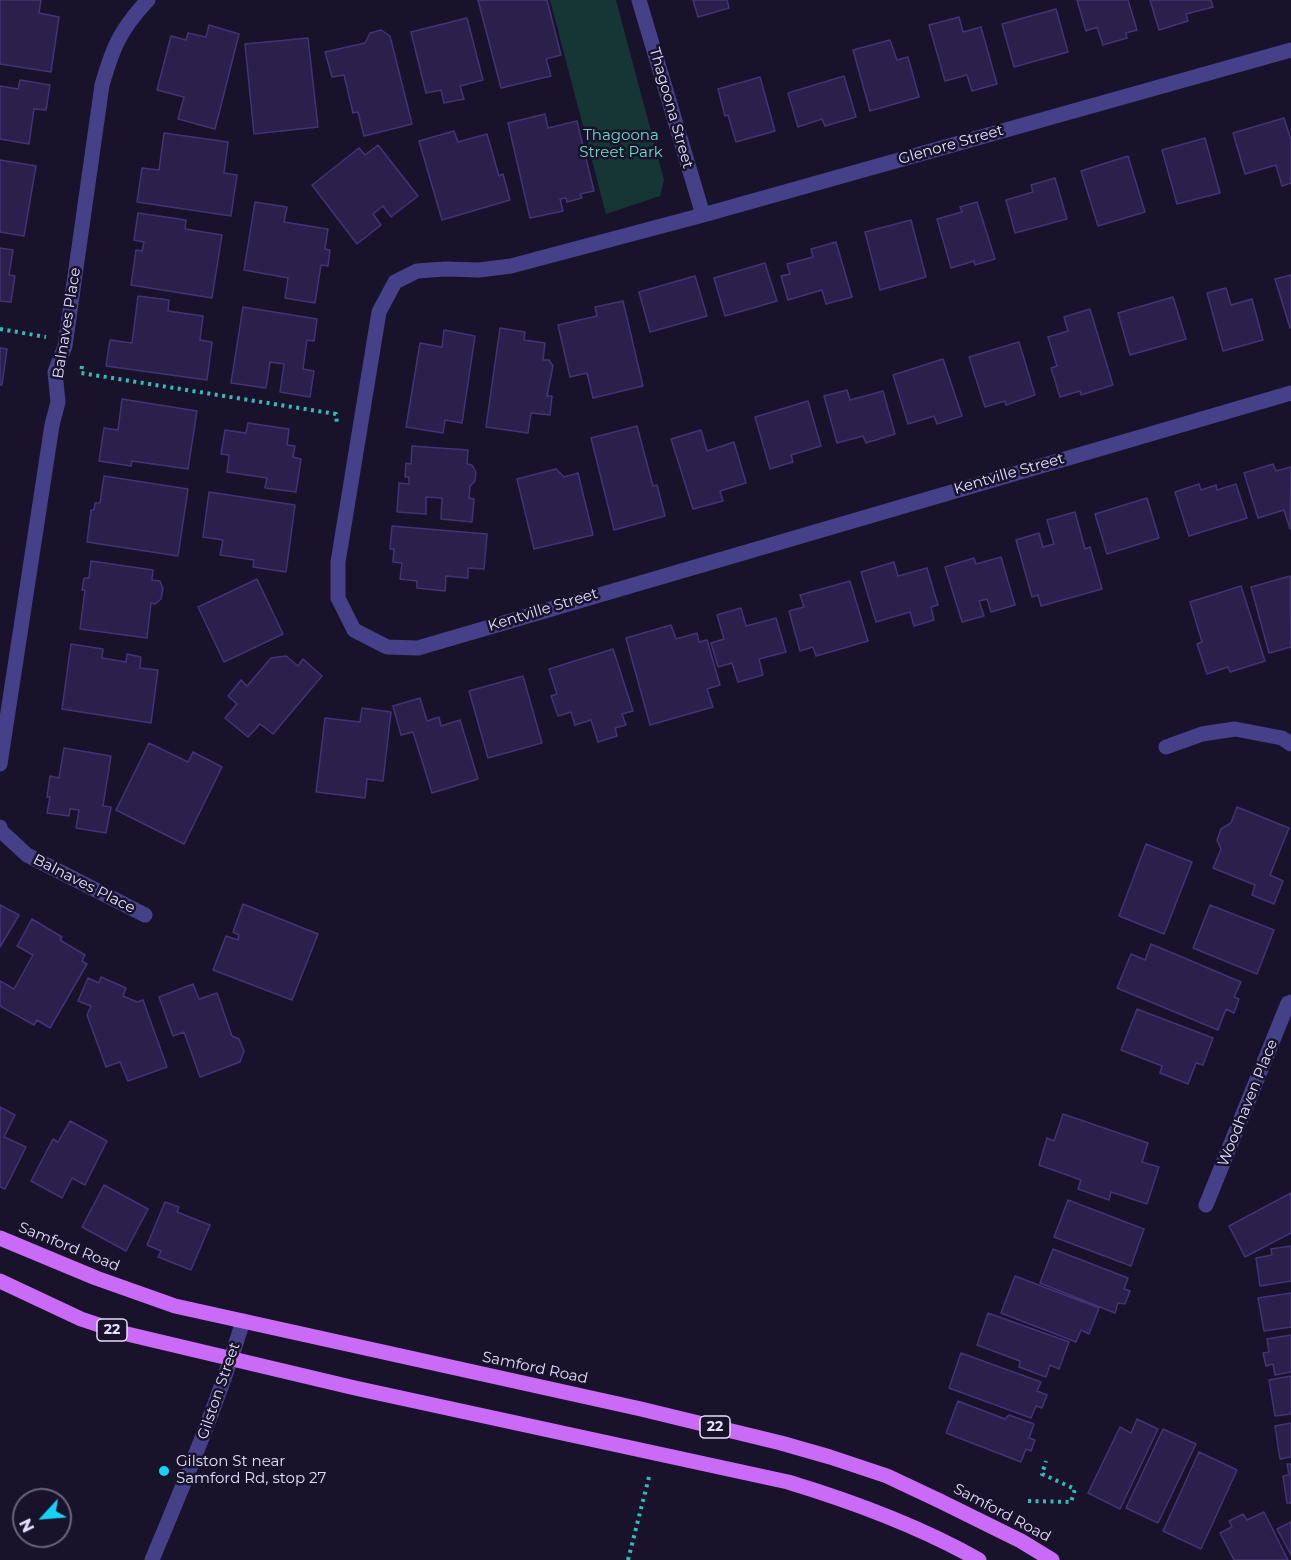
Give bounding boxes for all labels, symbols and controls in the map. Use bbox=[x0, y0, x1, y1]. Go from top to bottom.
street label: Thagoona Street bbox=[645, 45, 697, 171]
street label: Glenore Street bbox=[896, 121, 1006, 169]
park label: Thagoona Street Park bbox=[579, 127, 663, 162]
street label: Balnaves Place bbox=[49, 266, 85, 380]
street label: Kentville Street bbox=[952, 450, 1066, 498]
street label: Kentville Street bbox=[486, 585, 600, 635]
street label: Balnaves Place bbox=[30, 850, 138, 918]
street label: Woodhaven Place bbox=[1214, 1037, 1282, 1169]
street label: Samford Road bbox=[16, 1219, 122, 1275]
road number: 22 bbox=[97, 1319, 127, 1341]
street label: Gilston Street bbox=[194, 1340, 244, 1442]
street label: Samford Road bbox=[481, 1348, 589, 1388]
road number: 22 bbox=[700, 1416, 730, 1438]
place label: Gilston St near Samford Rd, stop 27 bbox=[176, 1453, 326, 1488]
marker: Gilston St near Samford Rd, stop 27 bbox=[157, 1464, 171, 1478]
street label: Samford Road bbox=[950, 1480, 1054, 1546]
north arrow bbox=[12, 1488, 72, 1548]
text: N bbox=[16, 1515, 39, 1535]

